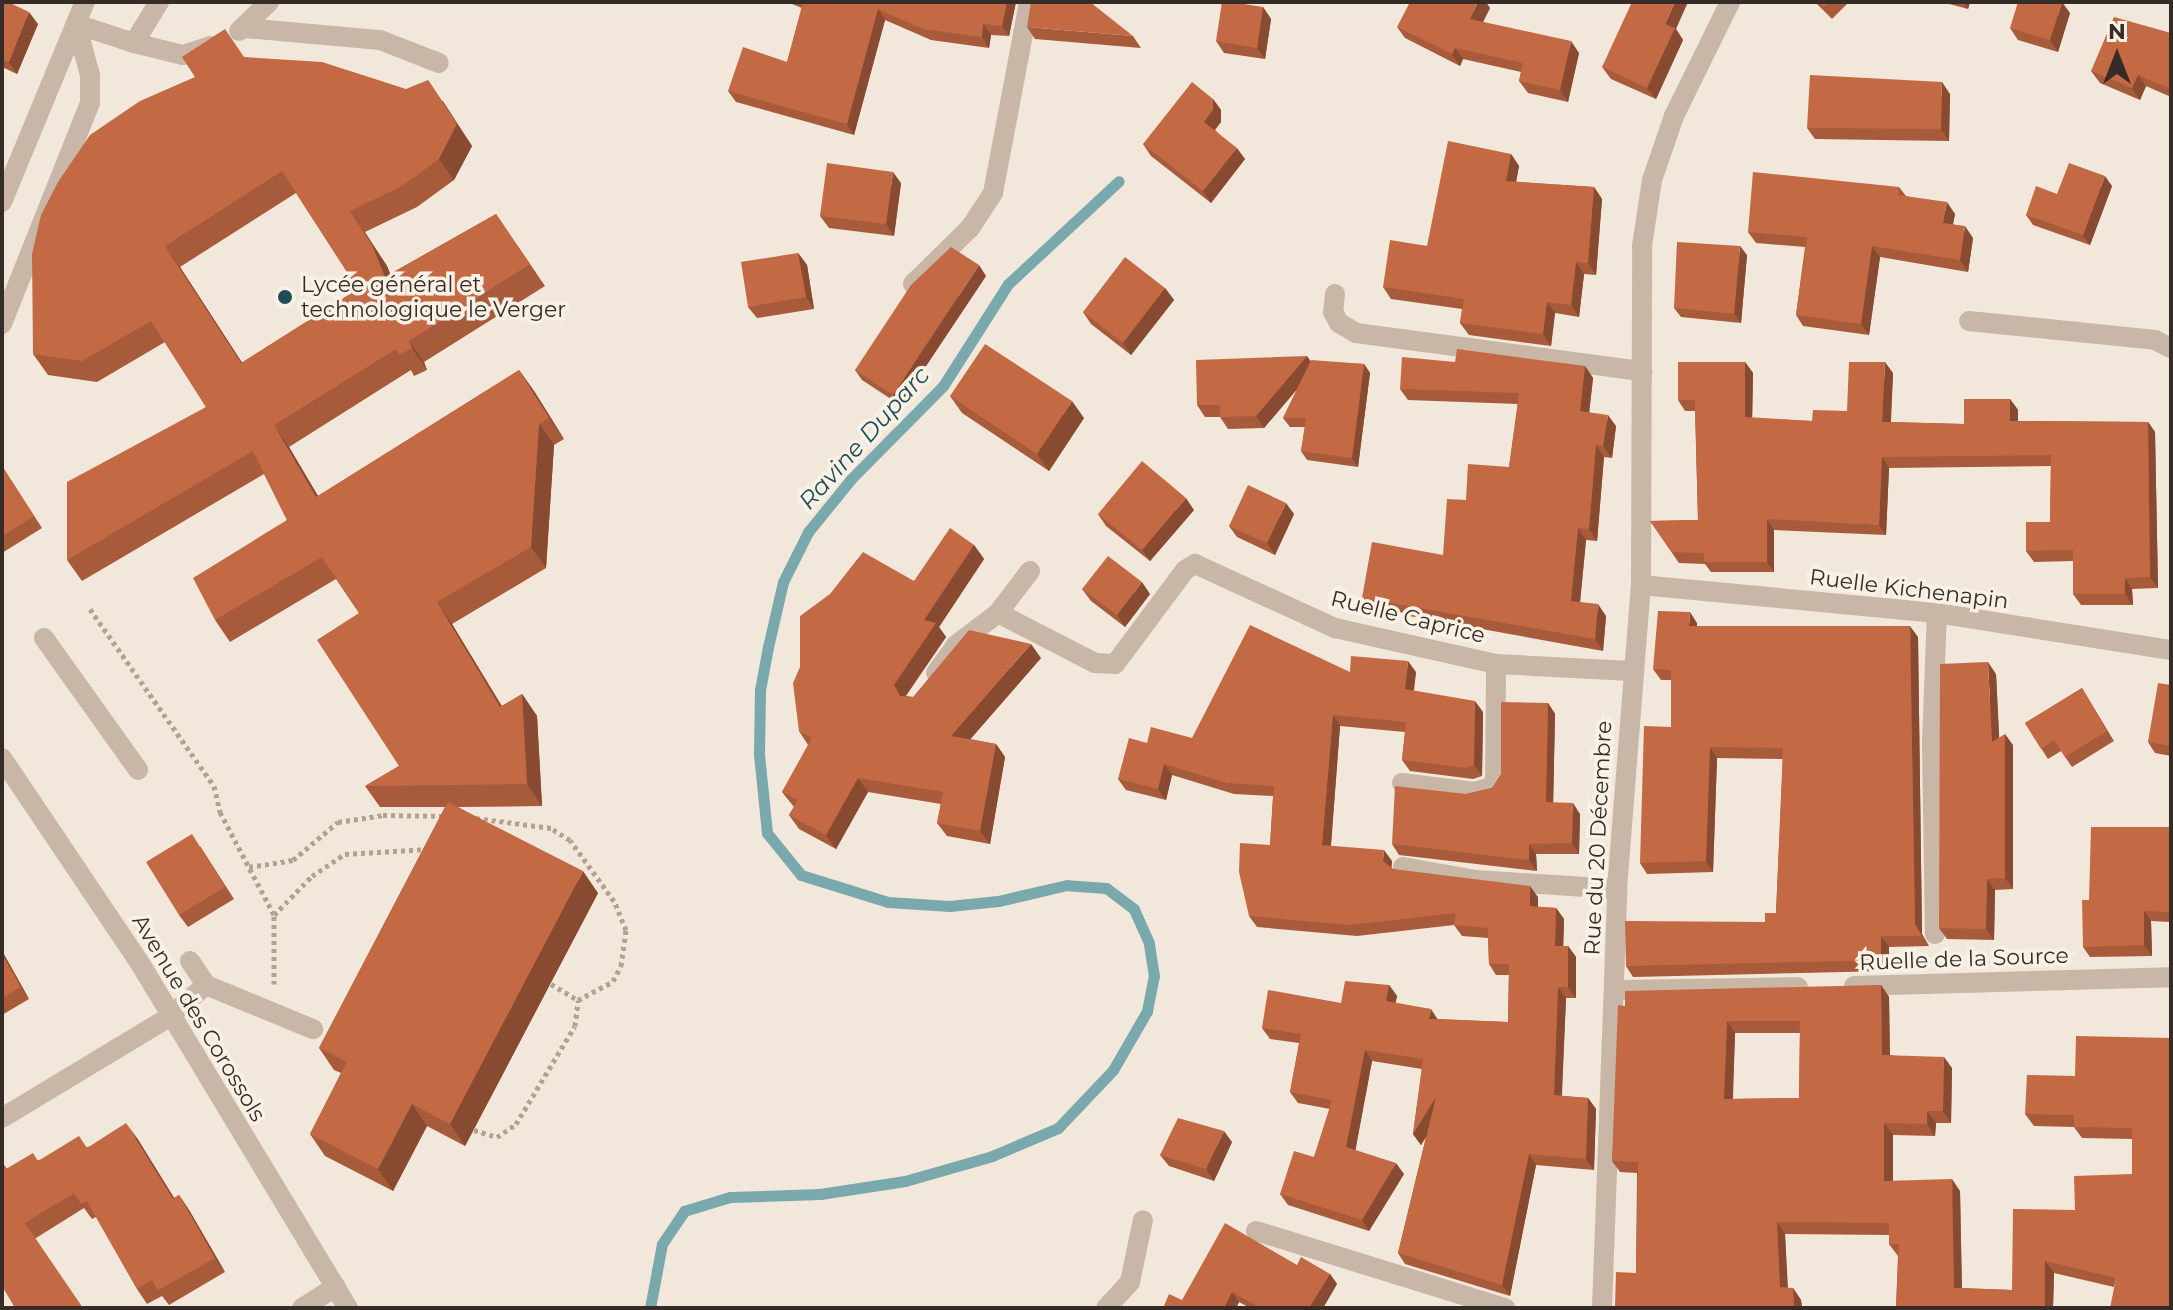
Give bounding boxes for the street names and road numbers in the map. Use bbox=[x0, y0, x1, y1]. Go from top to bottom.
street label: Ruelle Kichenapin bbox=[1808, 564, 2010, 614]
street label: Ruelle Caprice bbox=[1328, 585, 1488, 649]
street label: Rue du 20 Décembre bbox=[1579, 720, 1617, 956]
street label: Avenue des Corossols bbox=[127, 910, 271, 1126]
street label: Ruelle de la Source bbox=[1859, 942, 2069, 976]

